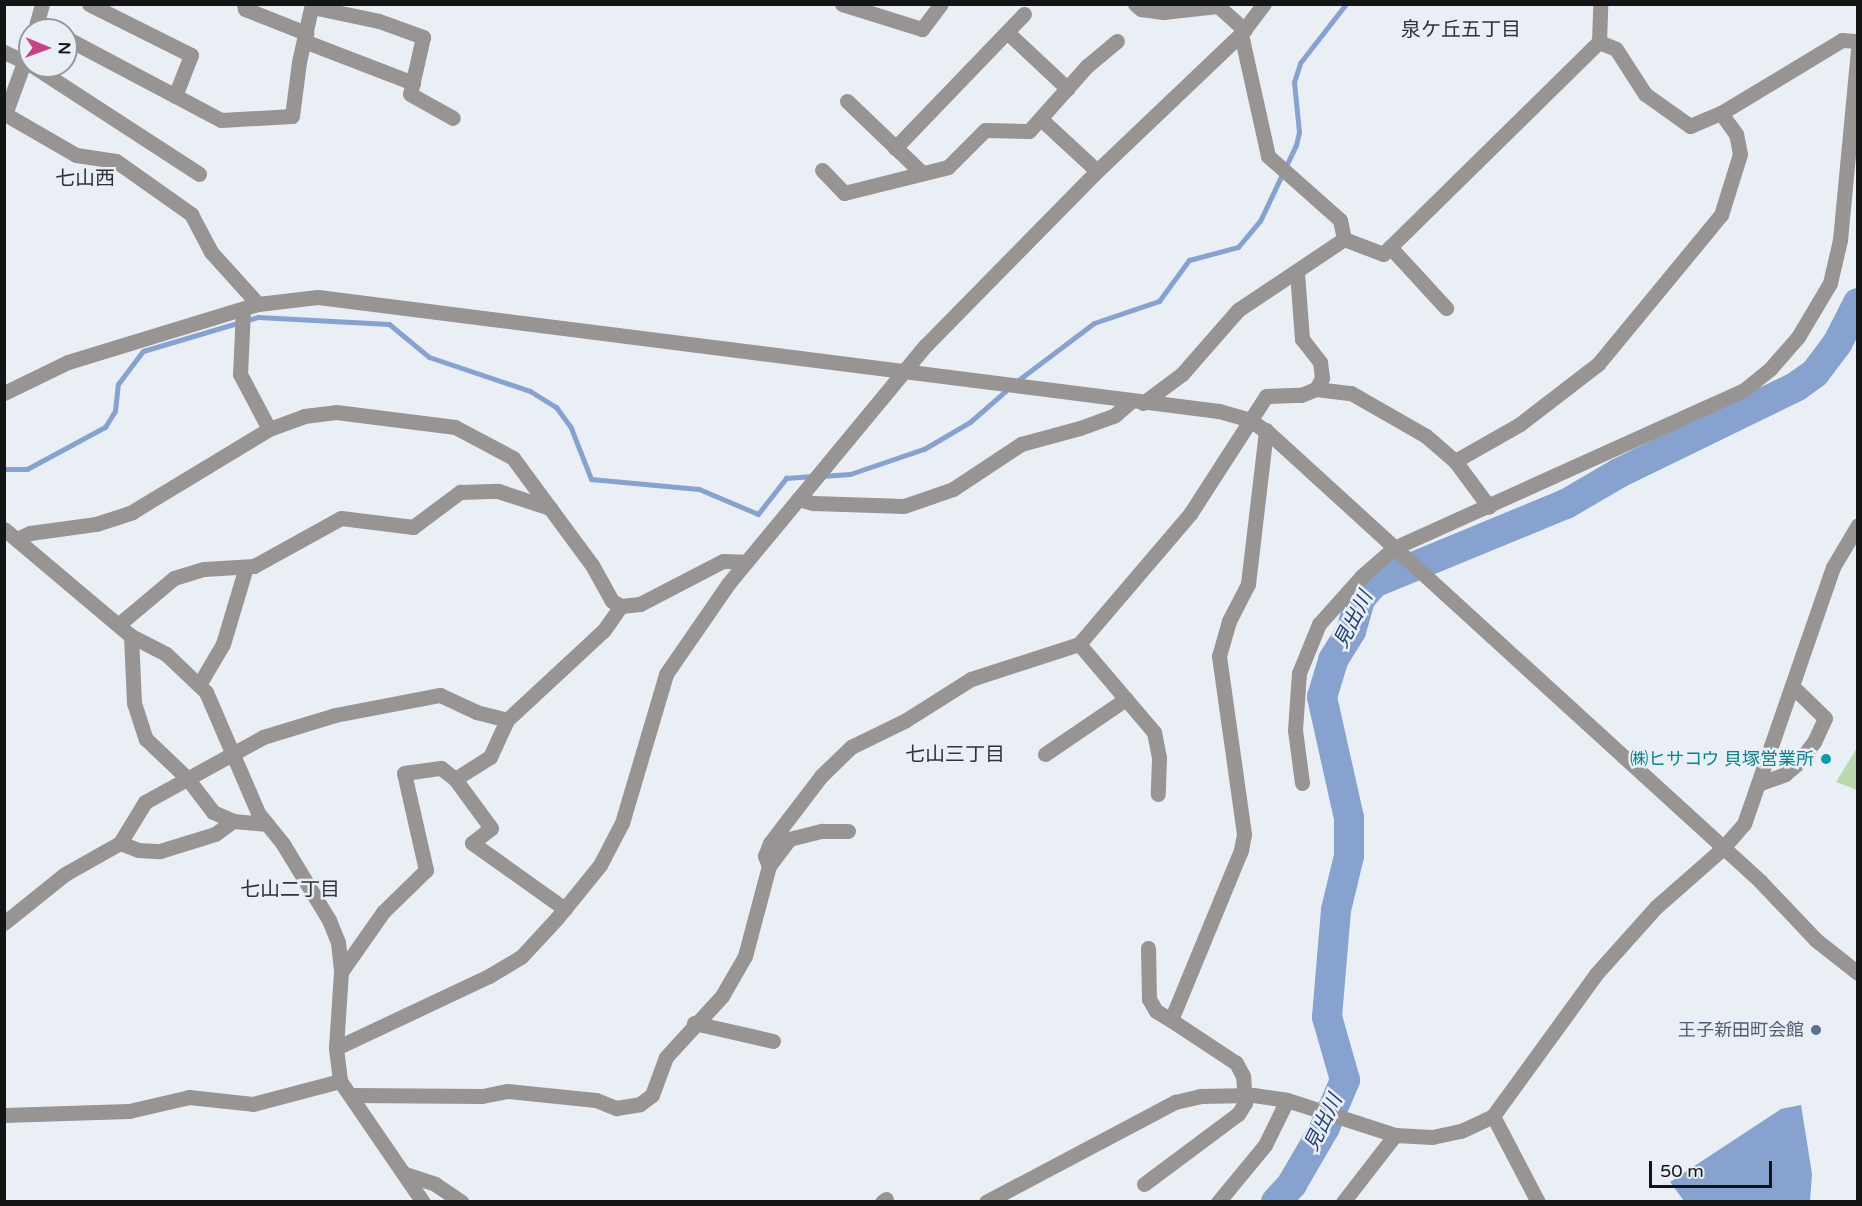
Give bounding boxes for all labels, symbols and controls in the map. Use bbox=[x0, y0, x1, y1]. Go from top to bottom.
north arrow bbox=[18, 18, 78, 78]
district label: 泉ケ丘五丁目 bbox=[1401, 18, 1521, 42]
text: N bbox=[54, 42, 74, 55]
district label: 七山西 bbox=[55, 167, 115, 191]
water label: 見出川 bbox=[1330, 588, 1378, 652]
district label: 七山三丁目 bbox=[905, 743, 1005, 767]
place label: ㈱ヒサコウ 貝塚営業所 bbox=[1629, 748, 1814, 770]
marker: ㈱ヒサコウ 貝塚営業所 bbox=[1819, 752, 1833, 766]
district label: 七山二丁目 bbox=[240, 878, 340, 902]
place label: 王子新田町会館 bbox=[1678, 1019, 1804, 1041]
marker: 王子新田町会館 bbox=[1809, 1023, 1823, 1037]
water label: 見出川 bbox=[1300, 1091, 1348, 1155]
scale bar bbox=[1652, 1149, 1775, 1187]
text: 50 m bbox=[1660, 1160, 1704, 1182]

